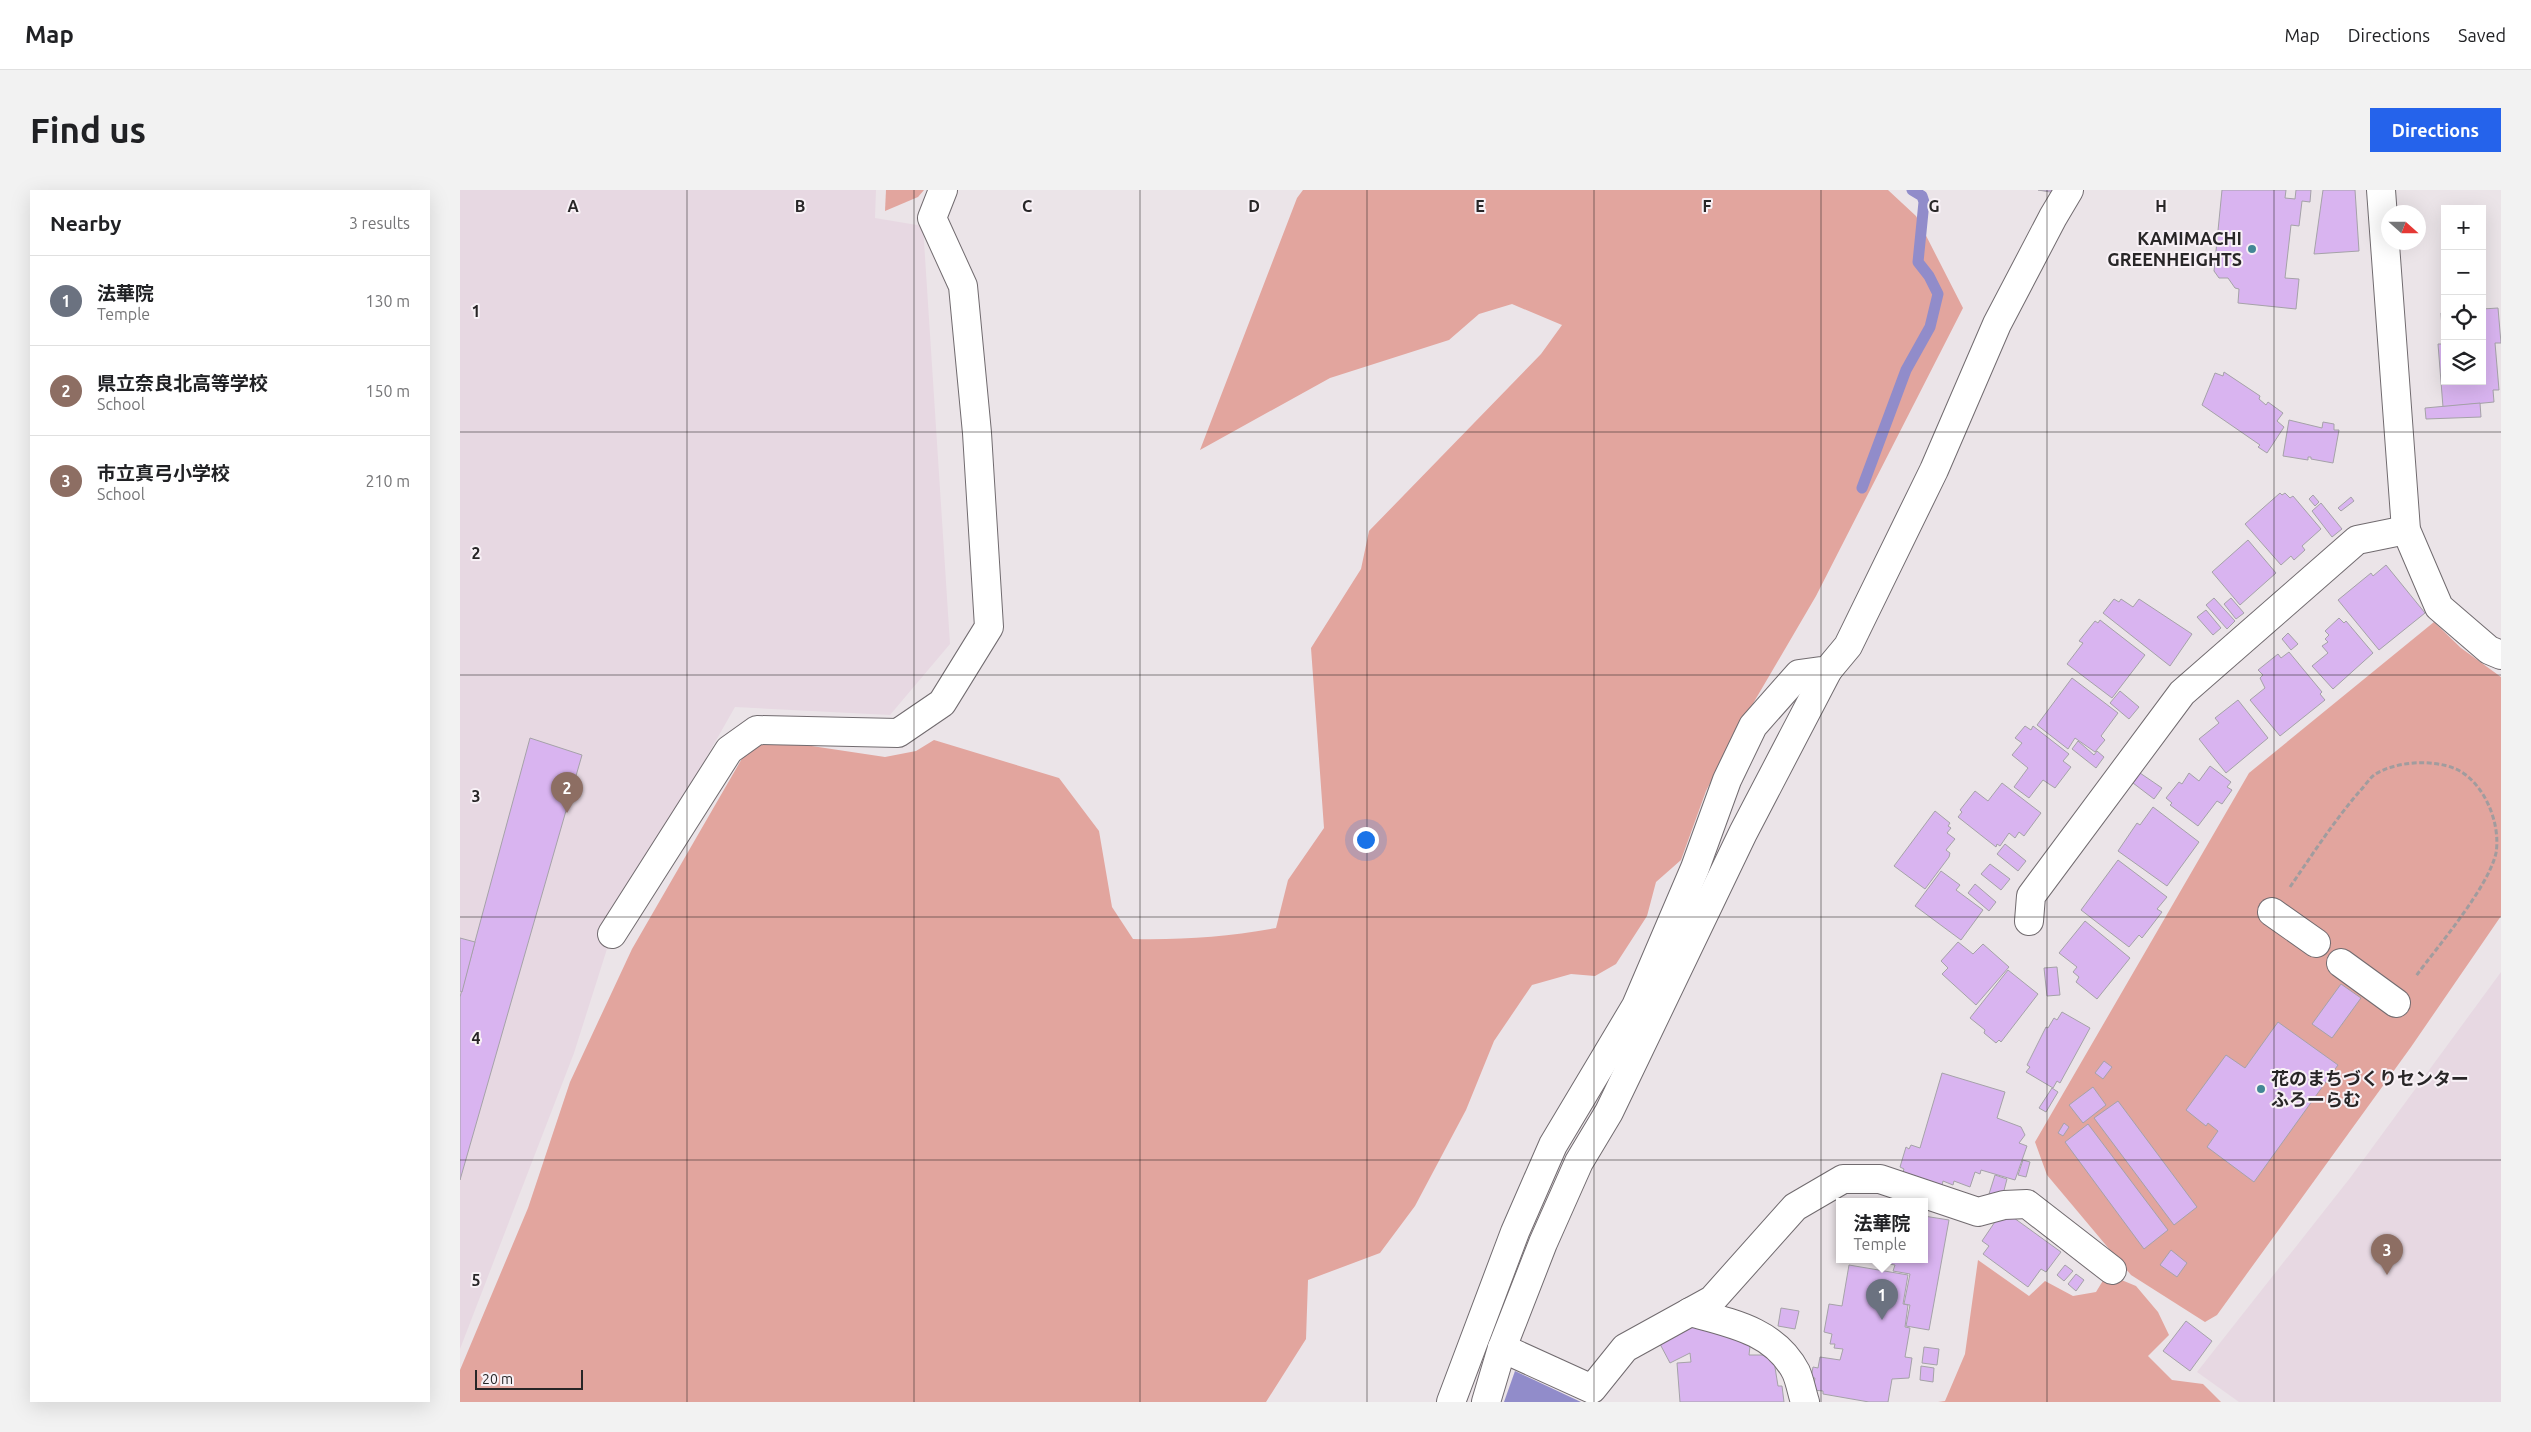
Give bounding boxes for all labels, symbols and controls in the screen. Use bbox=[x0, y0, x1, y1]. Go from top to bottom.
text: Map bbox=[25, 21, 74, 48]
text: Map bbox=[2284, 25, 2320, 45]
text: Directions bbox=[2348, 25, 2430, 45]
text: Saved bbox=[2458, 25, 2506, 45]
button: Directions bbox=[2370, 108, 2501, 152]
text: Find us bbox=[30, 110, 146, 150]
text: A bbox=[567, 197, 579, 215]
text: B bbox=[795, 197, 805, 215]
text: C bbox=[1022, 197, 1032, 215]
text: D bbox=[1248, 197, 1260, 215]
text: E bbox=[1475, 197, 1485, 215]
text: F bbox=[1703, 197, 1712, 215]
text: G bbox=[1928, 197, 1940, 215]
text: H bbox=[2155, 197, 2167, 215]
north arrow bbox=[2381, 205, 2426, 250]
map controls bbox=[2441, 205, 2486, 385]
button: + bbox=[2441, 205, 2486, 250]
text: Nearby bbox=[50, 211, 121, 235]
text: 3 results bbox=[349, 214, 410, 232]
place label: KAMIMACHI GREENHEIGHTS bbox=[2107, 228, 2242, 269]
marker: KAMIMACHI GREENHEIGHTS bbox=[2246, 243, 2258, 255]
button: − bbox=[2441, 250, 2486, 295]
text: 法華院 bbox=[97, 282, 154, 304]
text: 1 bbox=[61, 292, 71, 310]
text: 130 m bbox=[365, 292, 410, 310]
button: locate bbox=[2441, 295, 2486, 340]
text: 1 bbox=[471, 302, 481, 320]
text: Temple bbox=[97, 305, 150, 323]
button: layers bbox=[2441, 340, 2486, 385]
text: 県立奈良北高等学校 bbox=[97, 372, 268, 394]
text: 2 bbox=[61, 382, 71, 400]
text: 150 m bbox=[365, 382, 410, 400]
text: School bbox=[97, 395, 145, 413]
text: 市立真弓小学校 bbox=[97, 462, 230, 484]
text: 3 bbox=[61, 472, 71, 490]
text: 210 m bbox=[365, 472, 410, 490]
text: School bbox=[97, 485, 145, 503]
text: 2 bbox=[471, 544, 481, 562]
pin: 2 bbox=[551, 772, 583, 813]
text: 3 bbox=[471, 787, 481, 805]
your location bbox=[1353, 827, 1379, 853]
text: 4 bbox=[471, 1029, 481, 1047]
place label: 花のまちづくりセンター ふろーらむ bbox=[2271, 1068, 2469, 1109]
marker: 花のまちづくりセンター ふろーらむ bbox=[2255, 1083, 2267, 1095]
popup bbox=[1836, 1198, 1928, 1263]
text: 法華院 bbox=[1853, 1212, 1911, 1234]
pin: 3 bbox=[2371, 1234, 2403, 1275]
text: Temple bbox=[1853, 1235, 1907, 1253]
text: 5 bbox=[471, 1271, 481, 1289]
pin: 1 bbox=[1866, 1279, 1898, 1320]
scale bar bbox=[475, 1367, 582, 1390]
text: 20 m bbox=[482, 1371, 513, 1387]

